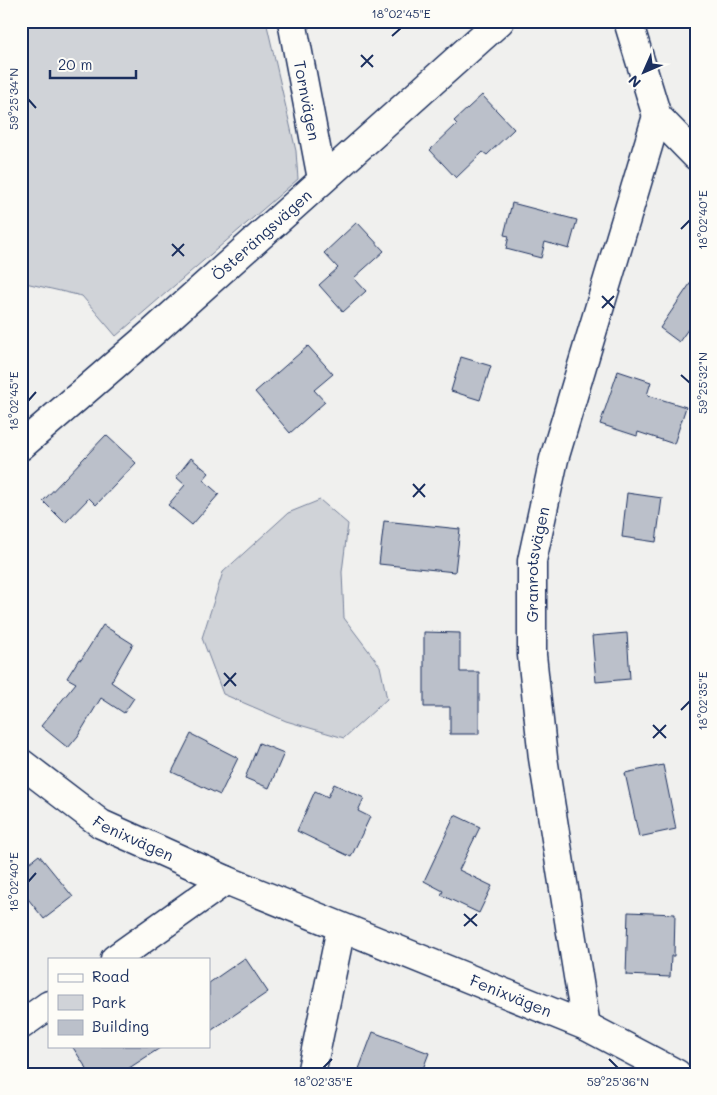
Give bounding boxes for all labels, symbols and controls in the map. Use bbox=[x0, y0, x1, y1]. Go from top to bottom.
text: 18°02'45"E bbox=[371, 5, 431, 21]
scale bar bbox=[50, 48, 136, 80]
north arrow bbox=[620, 48, 670, 98]
text: 20 m bbox=[58, 54, 92, 74]
street label: Tornvägen bbox=[290, 59, 325, 142]
text: 59°25'34"N bbox=[5, 68, 21, 130]
text: N bbox=[624, 71, 645, 92]
street label: Österängsvägen bbox=[207, 184, 315, 285]
text: 18°02'40"E bbox=[694, 190, 710, 250]
text: 59°25'32"N bbox=[694, 352, 710, 414]
text: 18°02'45"E bbox=[5, 371, 21, 431]
street label: Granrotsvägen bbox=[521, 504, 553, 623]
text: 18°02'35"E bbox=[694, 671, 710, 731]
street label: Fenixvägen bbox=[89, 810, 177, 865]
text: 18°02'40"E bbox=[5, 852, 21, 912]
legend bbox=[48, 958, 210, 1048]
text: Road bbox=[92, 966, 129, 986]
street label: Fenixvägen bbox=[467, 969, 555, 1021]
text: Park bbox=[92, 992, 126, 1012]
text: Building bbox=[92, 1016, 149, 1036]
text: 18°02'35"E bbox=[293, 1073, 353, 1089]
text: 59°25'36"N bbox=[587, 1073, 649, 1089]

